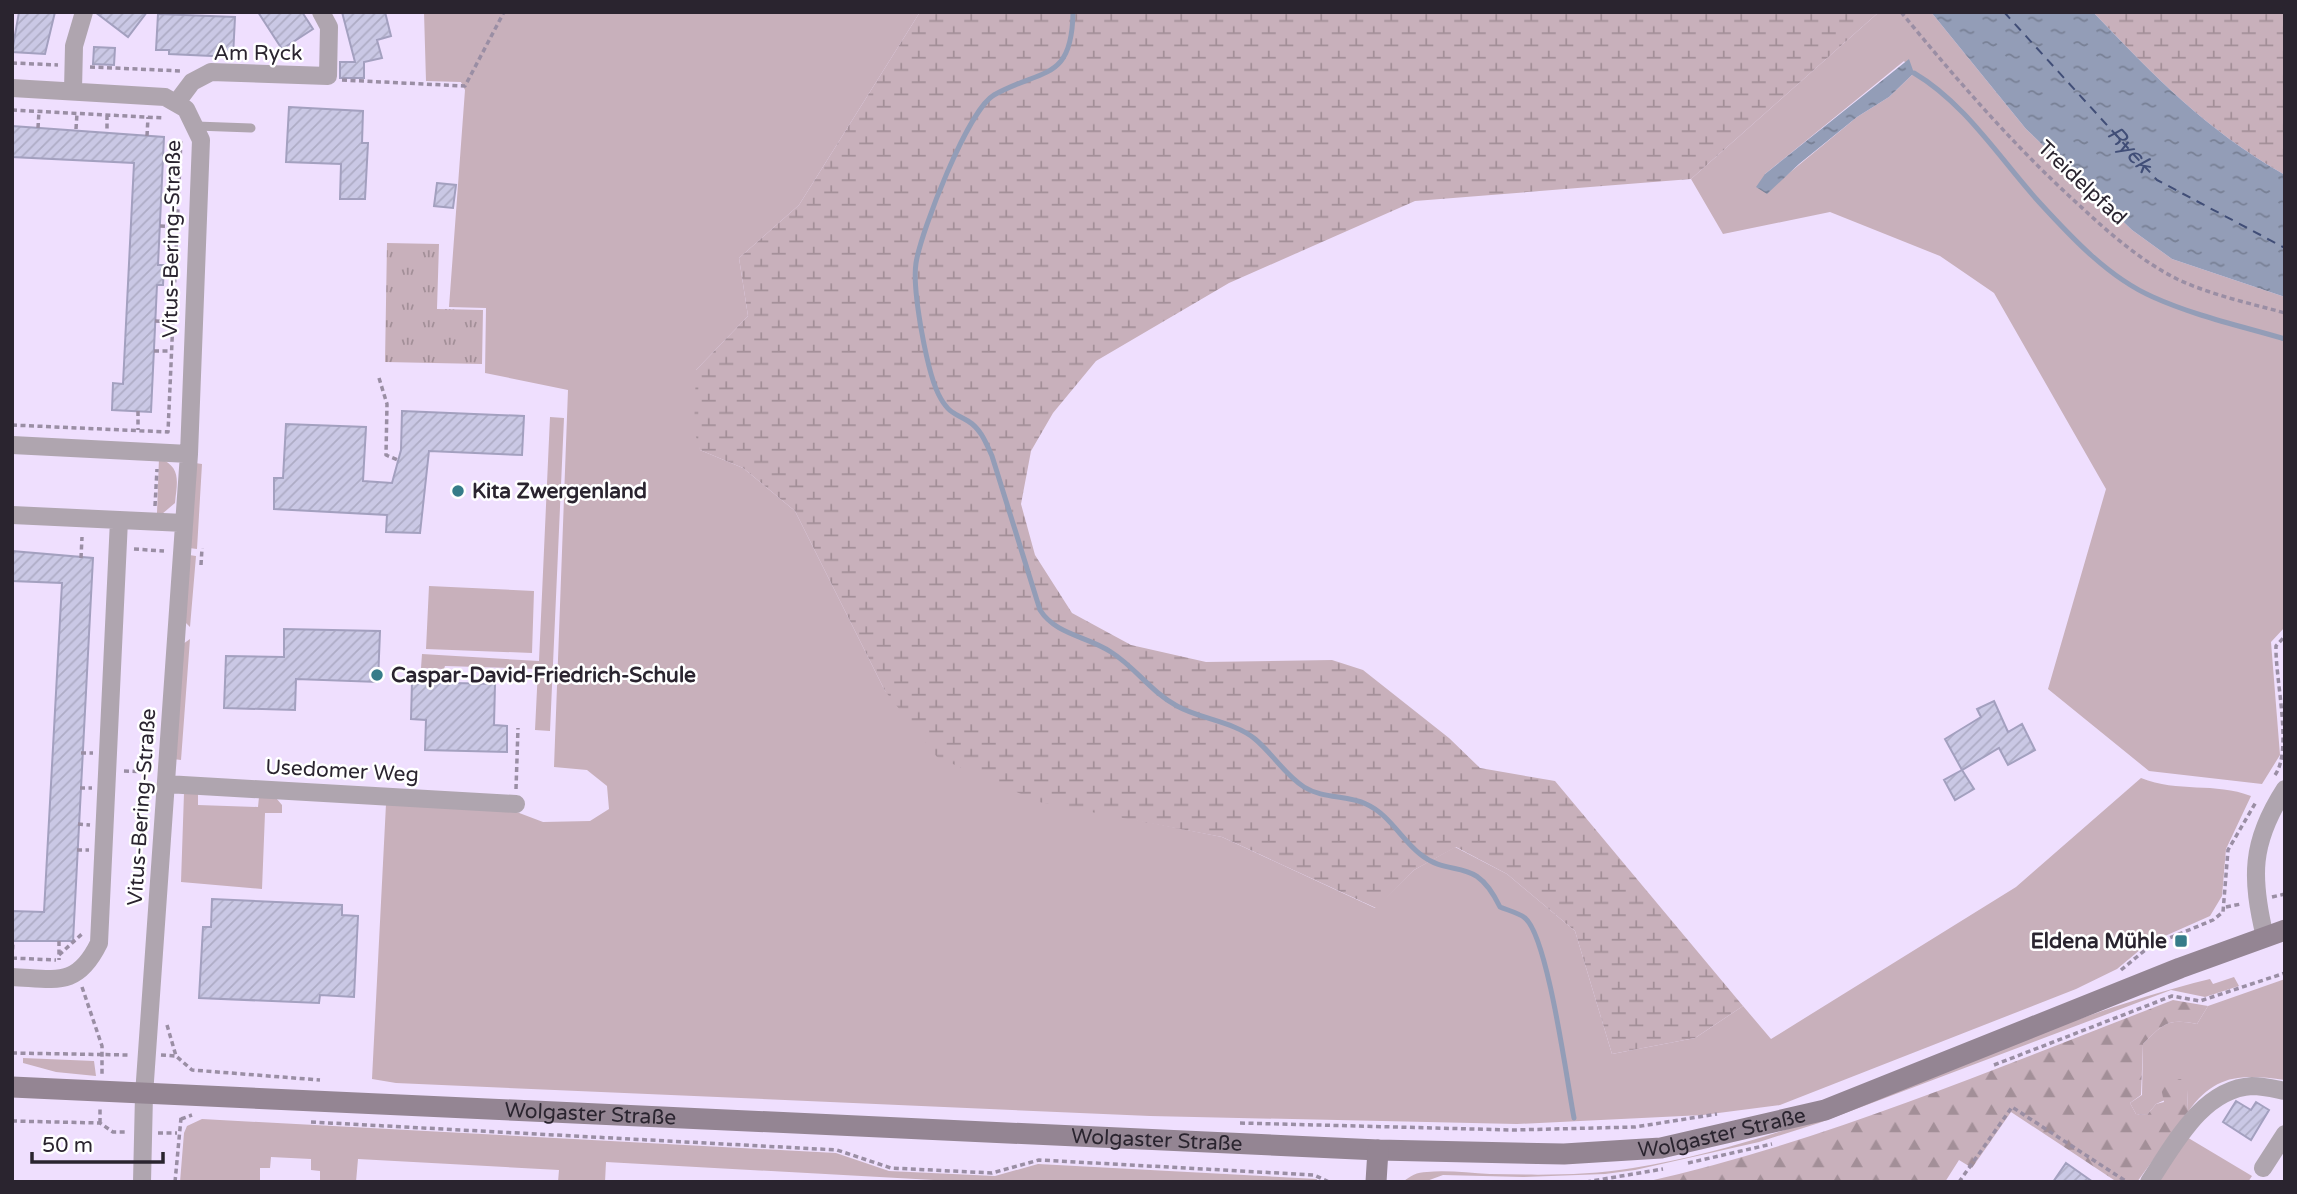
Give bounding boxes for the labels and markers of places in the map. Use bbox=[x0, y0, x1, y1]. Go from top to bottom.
place label: Kita Zwergenland bbox=[472, 479, 647, 504]
marker: Kita Zwergenland bbox=[450, 483, 466, 499]
place label: Caspar-David-Friedrich-Schule bbox=[391, 663, 696, 688]
marker: Caspar-David-Friedrich-Schule bbox=[369, 667, 385, 683]
place label: Eldena Mühle bbox=[2030, 929, 2167, 954]
marker: Eldena Mühle bbox=[2173, 933, 2189, 949]

